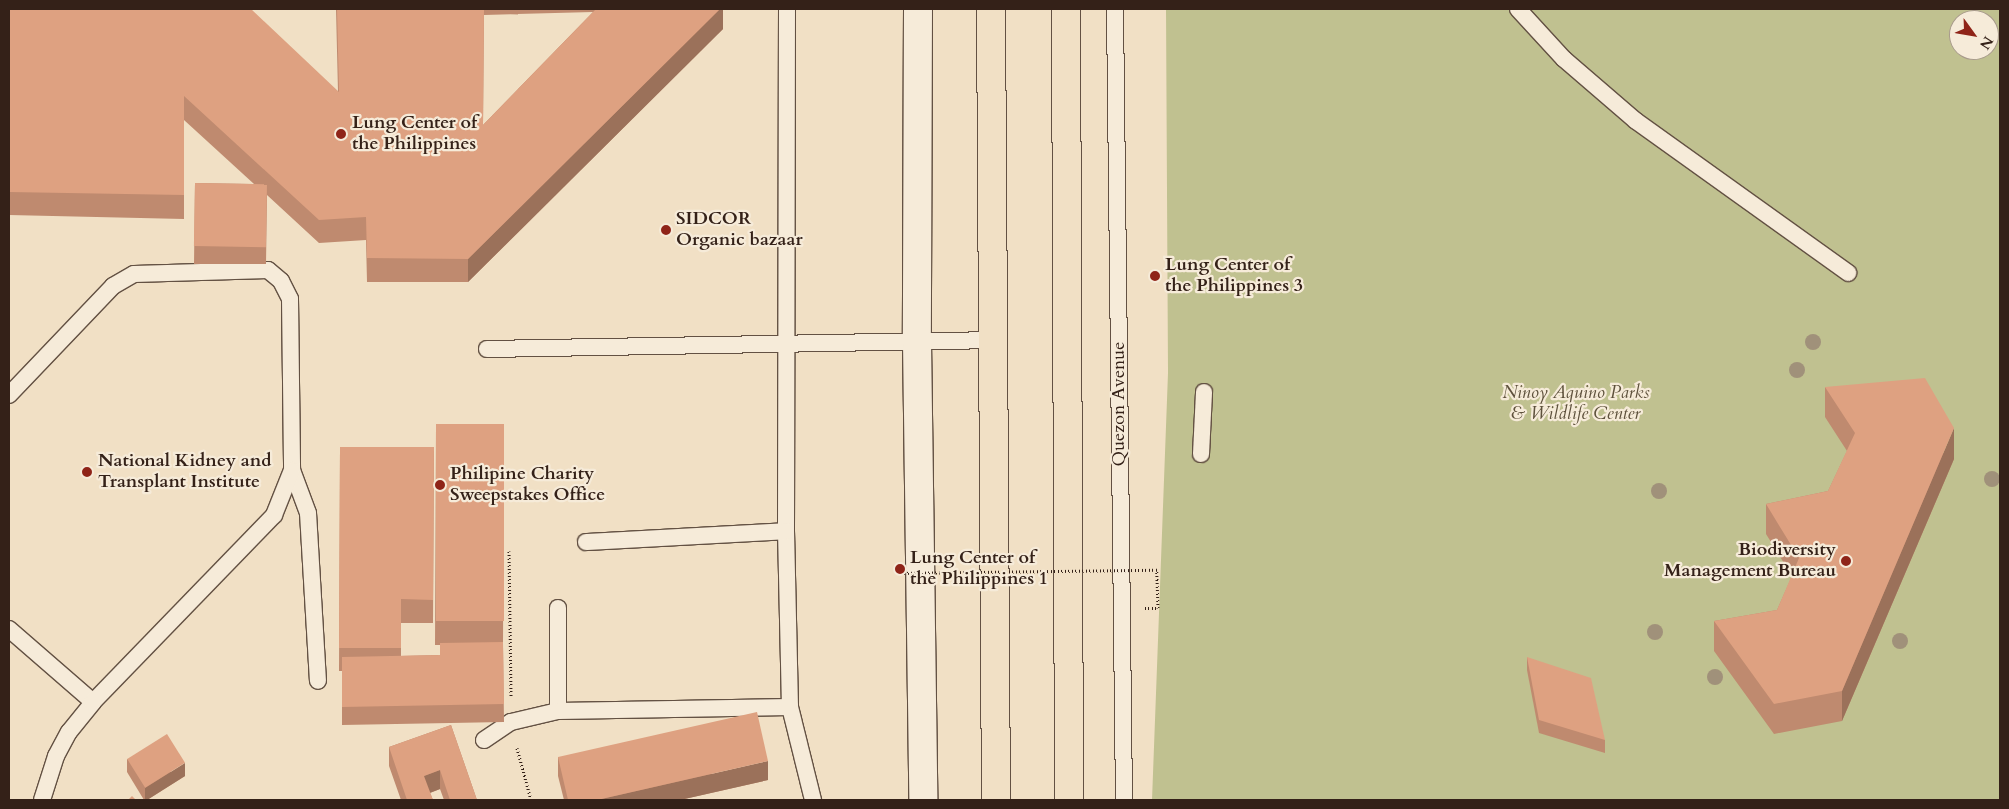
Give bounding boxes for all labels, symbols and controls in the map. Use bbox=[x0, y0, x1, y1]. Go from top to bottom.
north arrow bbox=[1949, 10, 1999, 60]
text: N bbox=[1975, 32, 1998, 53]
place label: Lung Center of the Philippines bbox=[352, 113, 477, 156]
marker: Lung Center of the Philippines bbox=[334, 127, 348, 141]
place label: SIDCOR Organic bazaar bbox=[676, 209, 803, 252]
marker: SIDCOR Organic bazaar bbox=[660, 224, 672, 236]
place label: Lung Center of the Philippines 3 bbox=[1165, 255, 1303, 298]
marker: Lung Center of the Philippines 3 bbox=[1149, 270, 1161, 282]
street label: Quezon Avenue bbox=[1108, 342, 1130, 466]
park label: Ninoy Aquino Parks & Wildlife Center bbox=[1502, 383, 1650, 426]
place label: National Kidney and Transplant Institute bbox=[98, 451, 271, 494]
place label: Philipine Charity Sweepstakes Office bbox=[450, 464, 605, 506]
marker: National Kidney and Transplant Institute bbox=[80, 465, 94, 479]
marker: Philipine Charity Sweepstakes Office bbox=[434, 479, 446, 491]
place label: Biodiversity Management Bureau bbox=[1664, 540, 1836, 582]
place label: Lung Center of the Philippines 1 bbox=[910, 548, 1048, 590]
marker: Biodiversity Management Bureau bbox=[1840, 555, 1852, 567]
marker: Lung Center of the Philippines 1 bbox=[894, 563, 906, 575]

